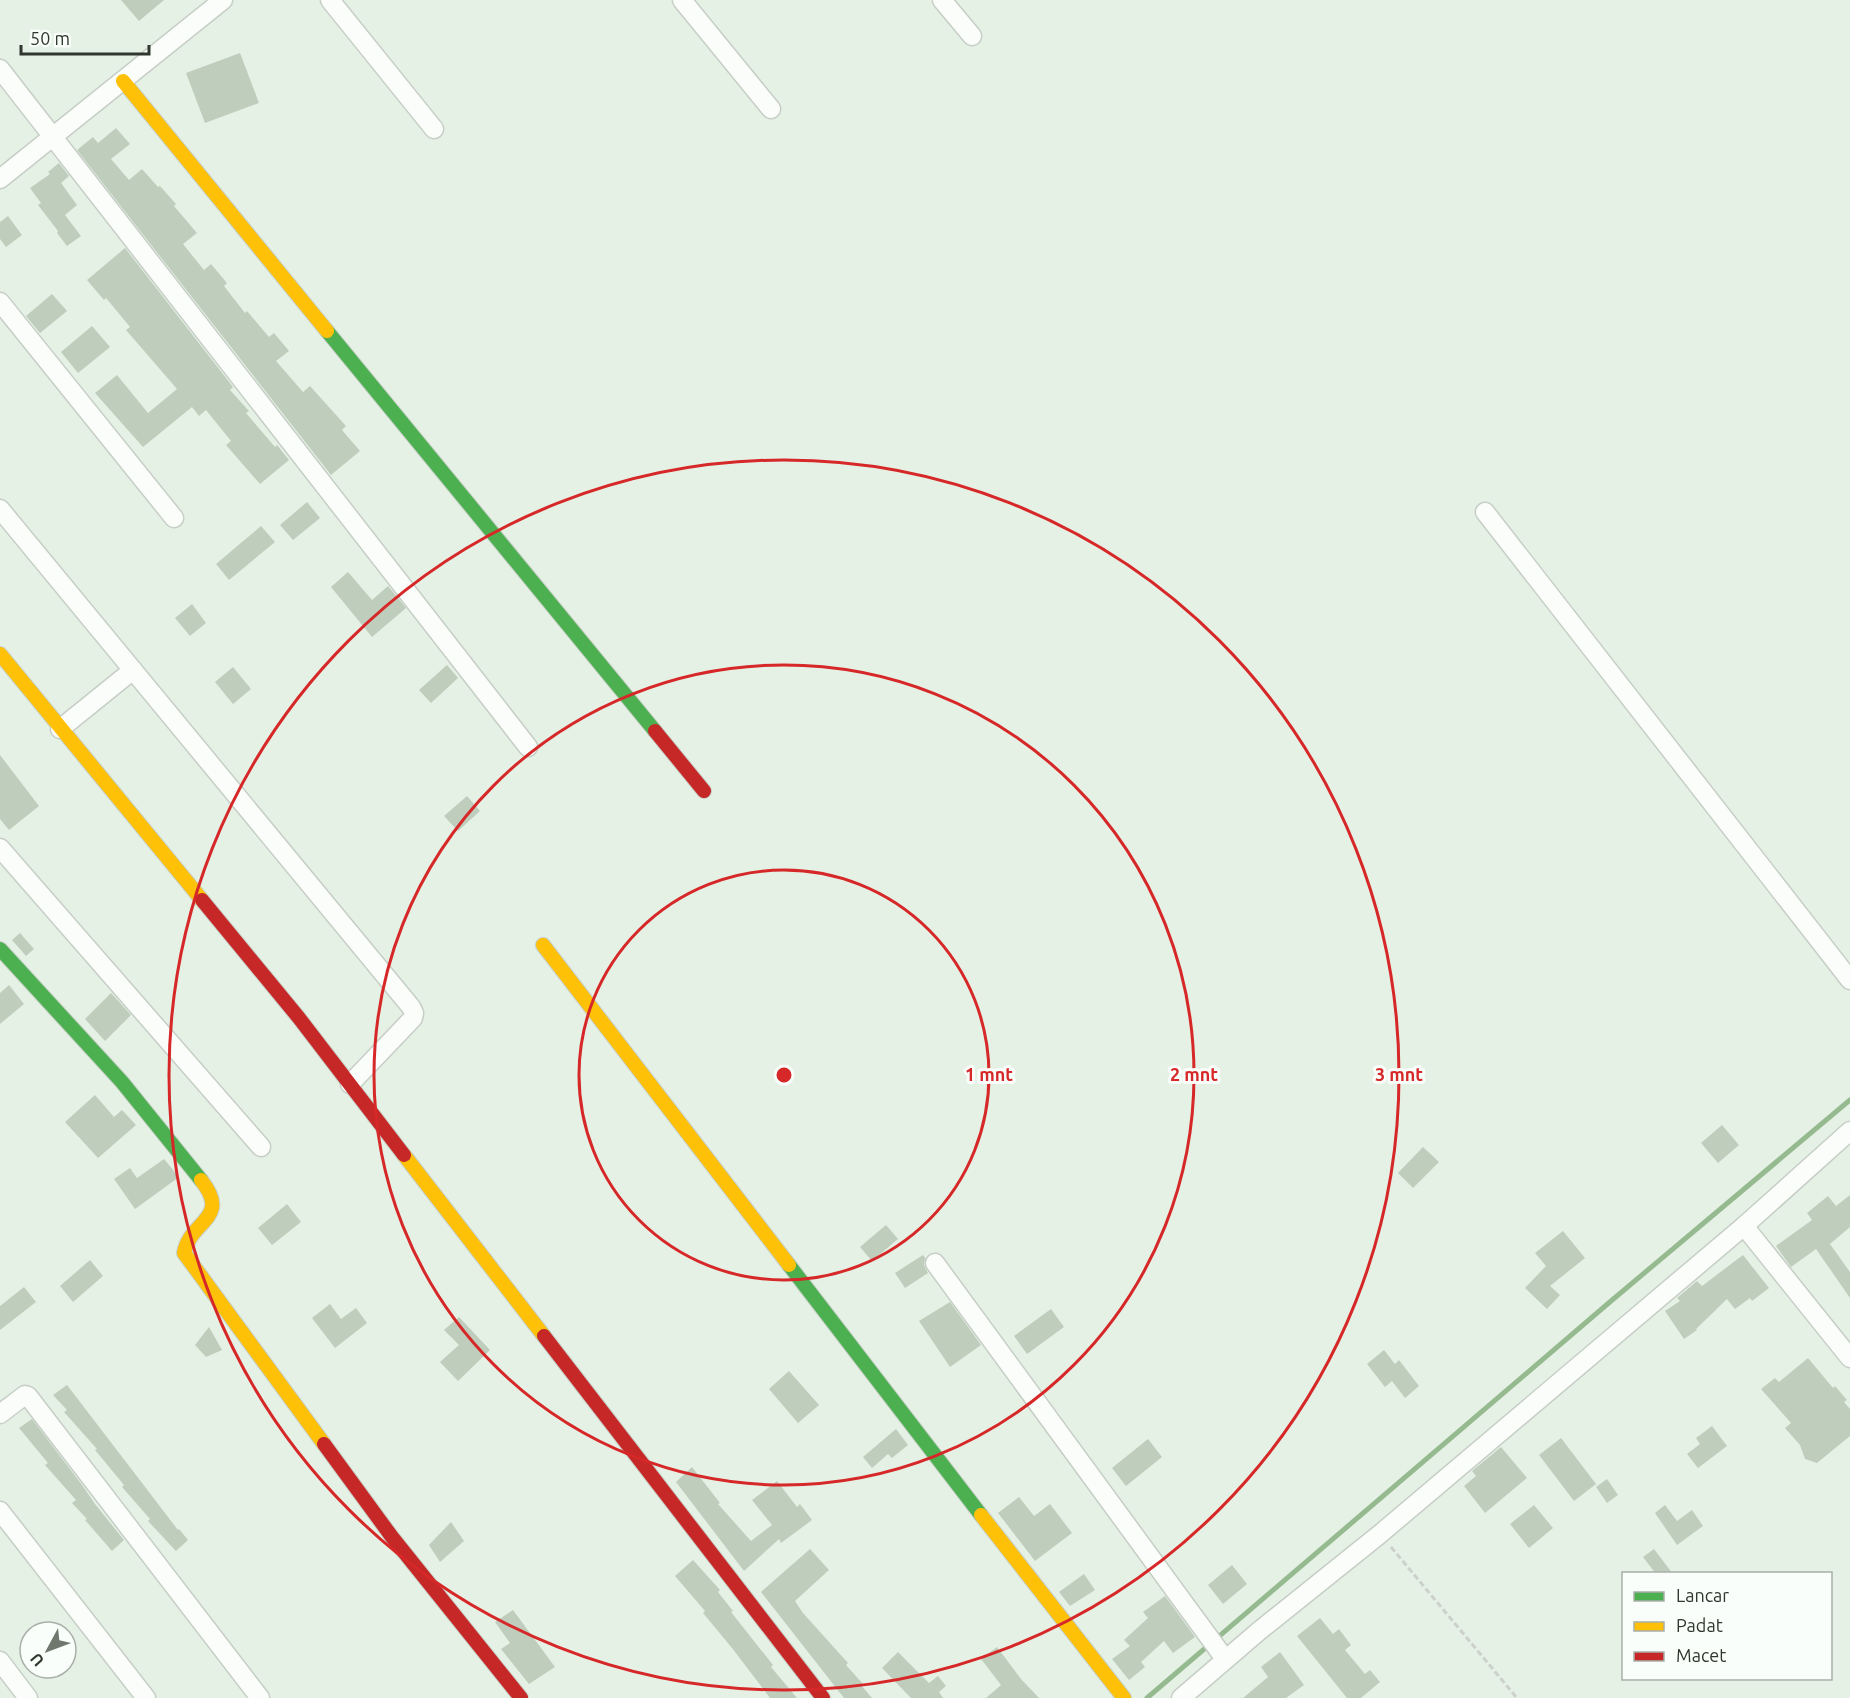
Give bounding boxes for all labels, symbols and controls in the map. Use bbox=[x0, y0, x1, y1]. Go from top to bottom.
scale bar bbox=[21, 18, 148, 56]
text: 50 m bbox=[30, 28, 70, 48]
text: 1 mnt bbox=[965, 1064, 1013, 1084]
text: 2 mnt bbox=[1170, 1064, 1218, 1084]
text: 3 mnt bbox=[1375, 1064, 1423, 1084]
centre of rings bbox=[774, 1065, 794, 1085]
legend bbox=[1622, 1572, 1832, 1680]
text: Lancar bbox=[1676, 1585, 1729, 1605]
text: Padat bbox=[1676, 1615, 1723, 1635]
north arrow bbox=[18, 1620, 78, 1680]
text: Macet bbox=[1676, 1645, 1726, 1665]
text: U bbox=[26, 1650, 47, 1670]

